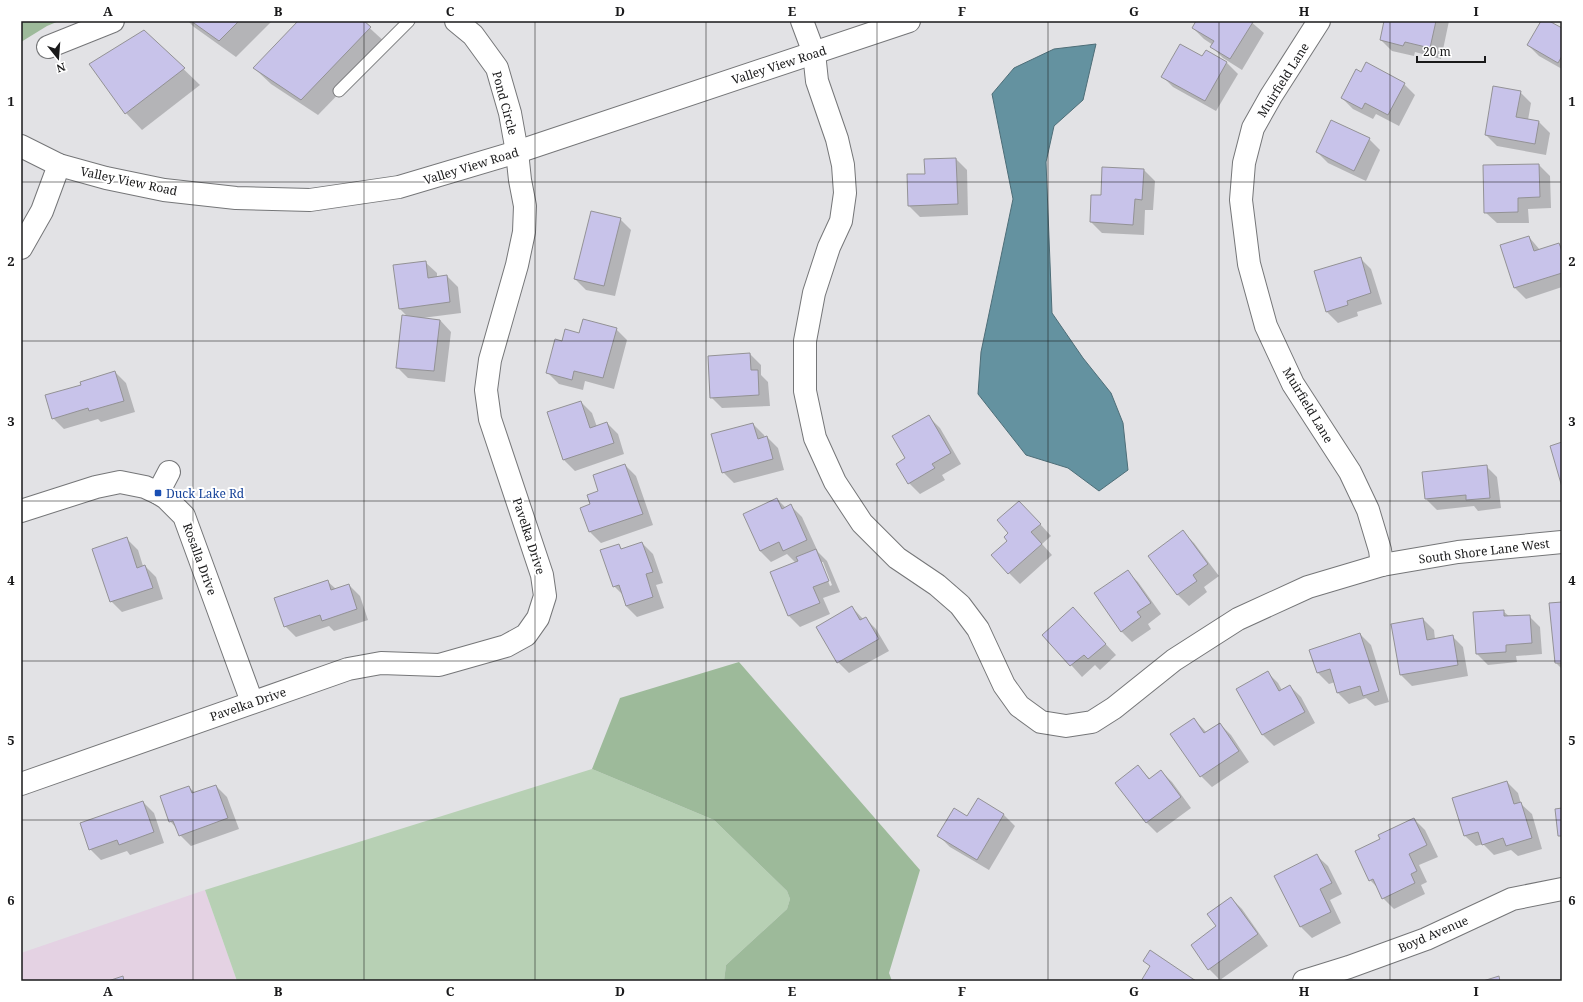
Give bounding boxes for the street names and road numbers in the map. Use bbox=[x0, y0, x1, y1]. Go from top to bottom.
street label: Muirfield Lane bbox=[1253, 39, 1313, 121]
street label: Valley View Road bbox=[729, 41, 829, 88]
street label: Pond Circle bbox=[488, 69, 522, 137]
street label: Valley View Road bbox=[421, 143, 521, 189]
street label: Valley View Road bbox=[79, 162, 180, 200]
street label: Muirfield Lane bbox=[1279, 364, 1337, 446]
street label: Pavelka Drive bbox=[509, 496, 549, 576]
street label: Rosalla Drive bbox=[179, 520, 221, 598]
street label: South Shore Lane West bbox=[1418, 535, 1550, 567]
street label: Pavelka Drive bbox=[208, 683, 288, 725]
street label: Boyd Avenue bbox=[1395, 912, 1471, 956]

